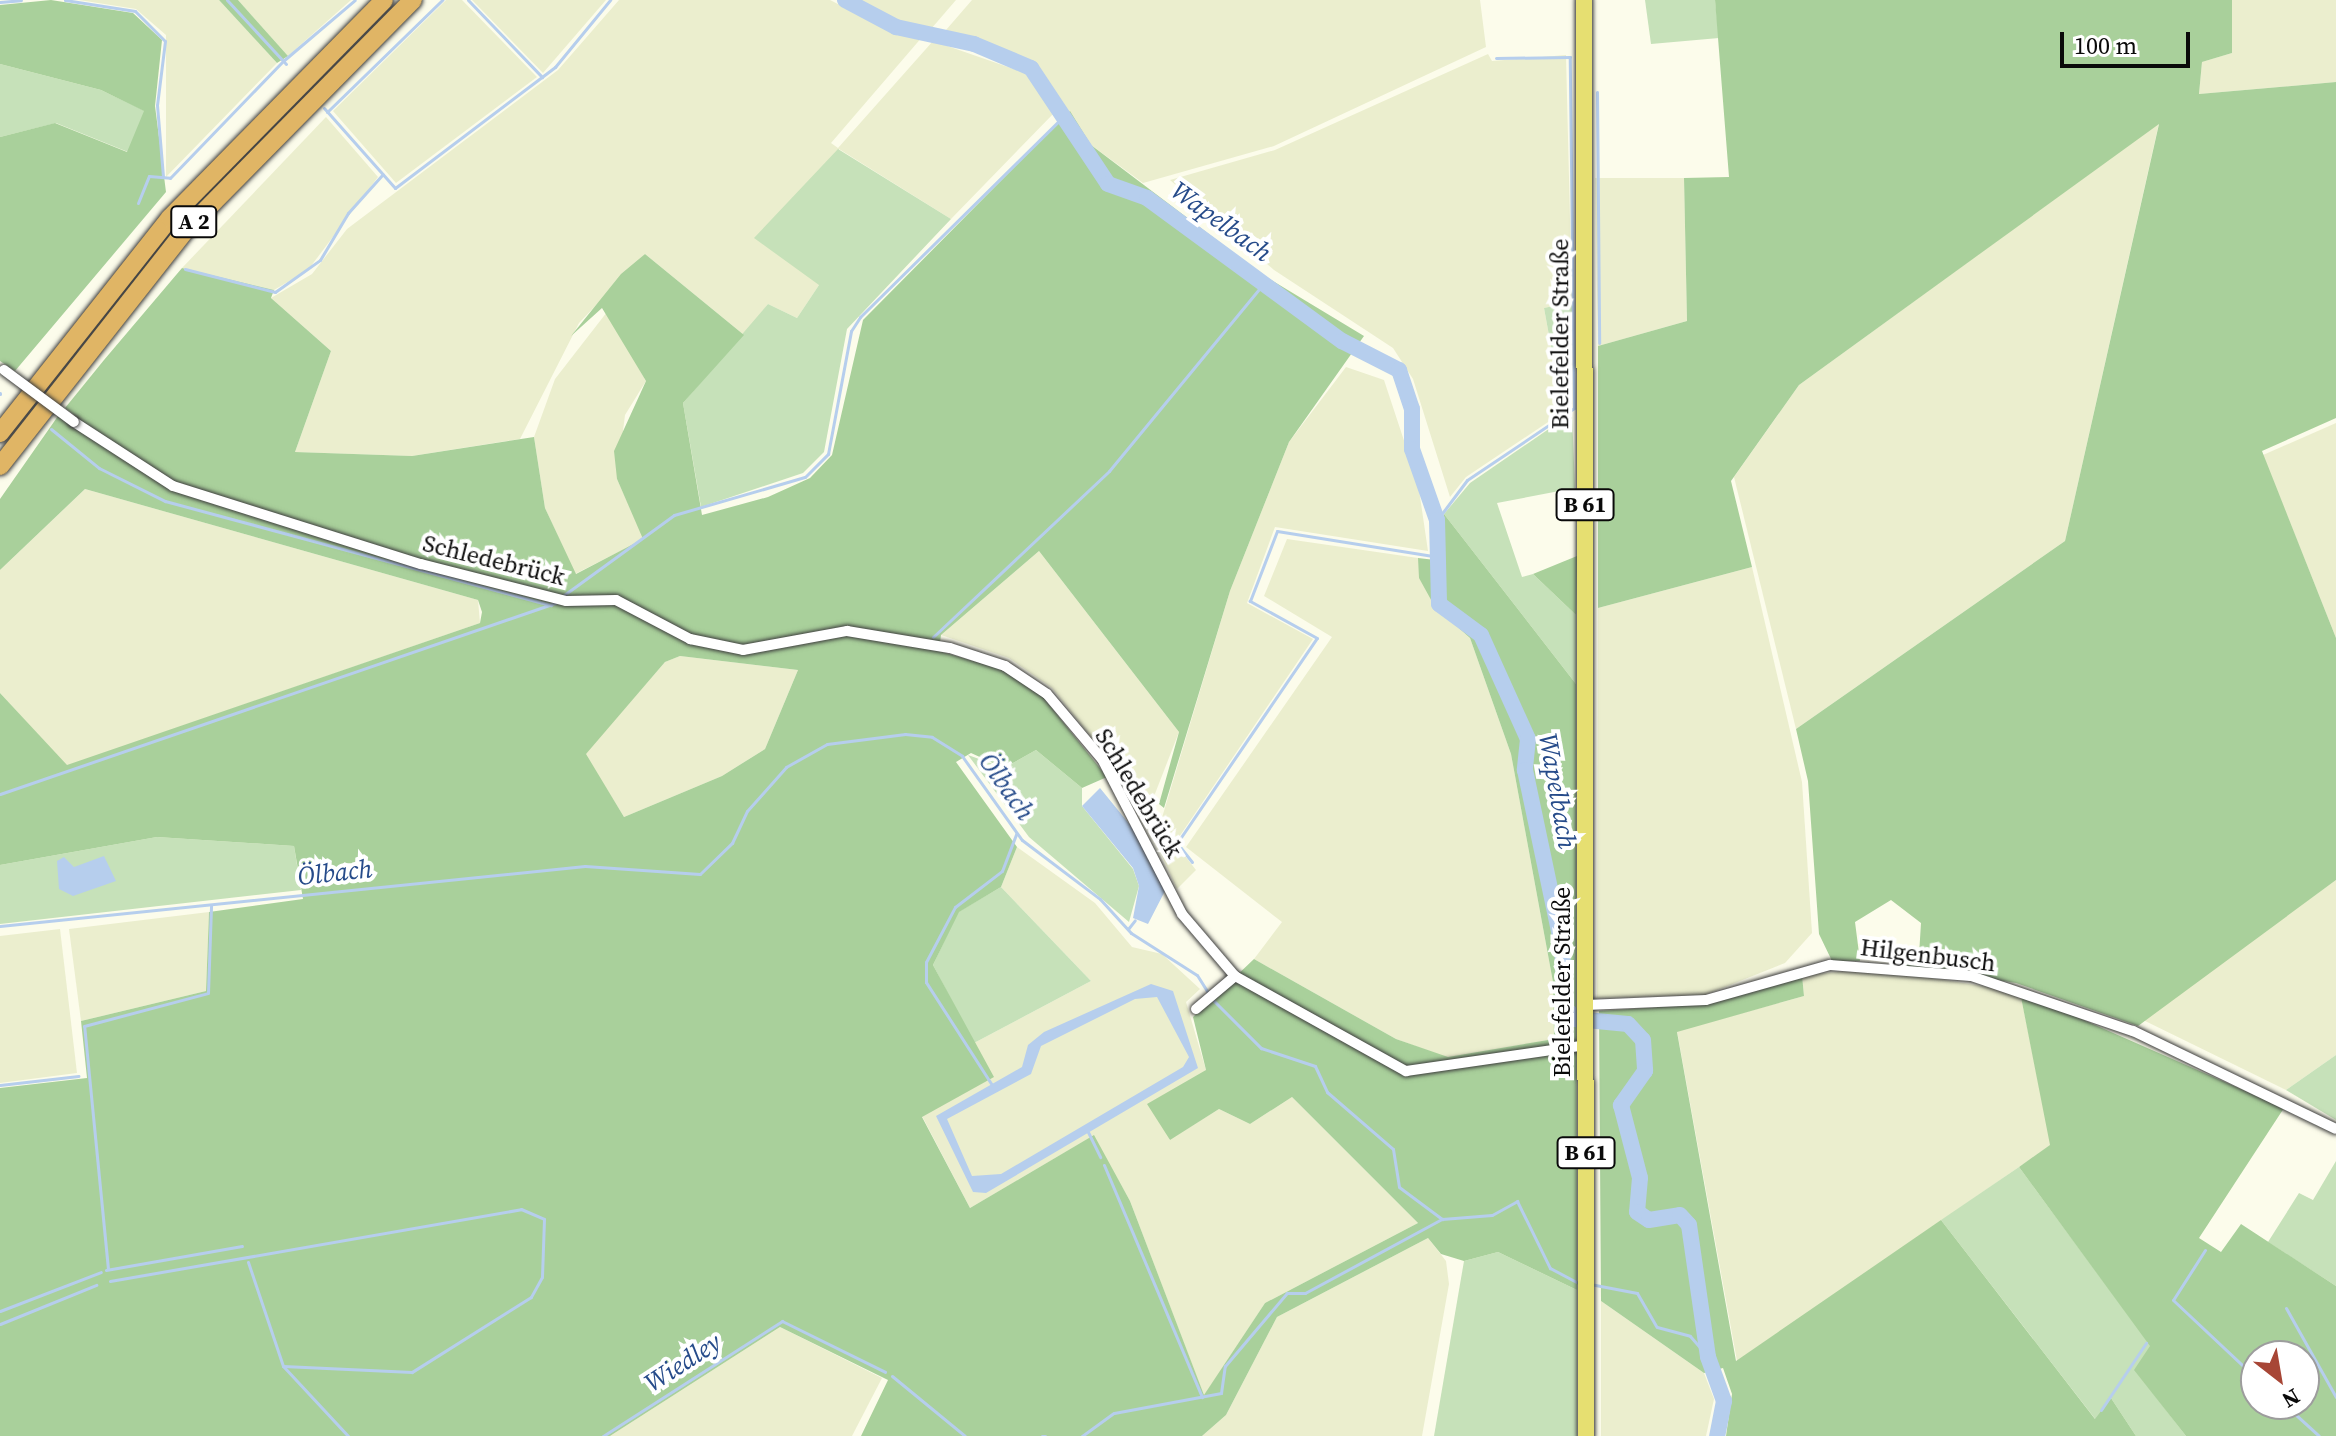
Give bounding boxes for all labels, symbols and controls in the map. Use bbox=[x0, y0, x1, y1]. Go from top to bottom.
scale bar bbox=[2064, 16, 2194, 66]
text: 100 m bbox=[2074, 29, 2137, 62]
water label: Wapelbach bbox=[1165, 175, 1277, 269]
road number: A 2 bbox=[170, 204, 218, 240]
street label: Bielefelder Straße bbox=[1546, 239, 1574, 429]
road number: B 61 bbox=[1555, 487, 1615, 523]
street label: Schledebrück bbox=[420, 528, 568, 592]
street label: Schledebrück bbox=[1089, 723, 1189, 863]
water label: Wapelbach bbox=[1532, 731, 1582, 851]
water label: Ölbach bbox=[972, 747, 1040, 827]
water label: Ölbach bbox=[296, 854, 374, 892]
street label: Bielefelder Straße bbox=[1548, 887, 1576, 1077]
street label: Hilgenbusch bbox=[1859, 932, 1997, 978]
road number: B 61 bbox=[1556, 1135, 1616, 1171]
water label: Wiedley bbox=[639, 1327, 727, 1399]
north arrow bbox=[2240, 1340, 2320, 1420]
text: N bbox=[2277, 1382, 2306, 1416]

